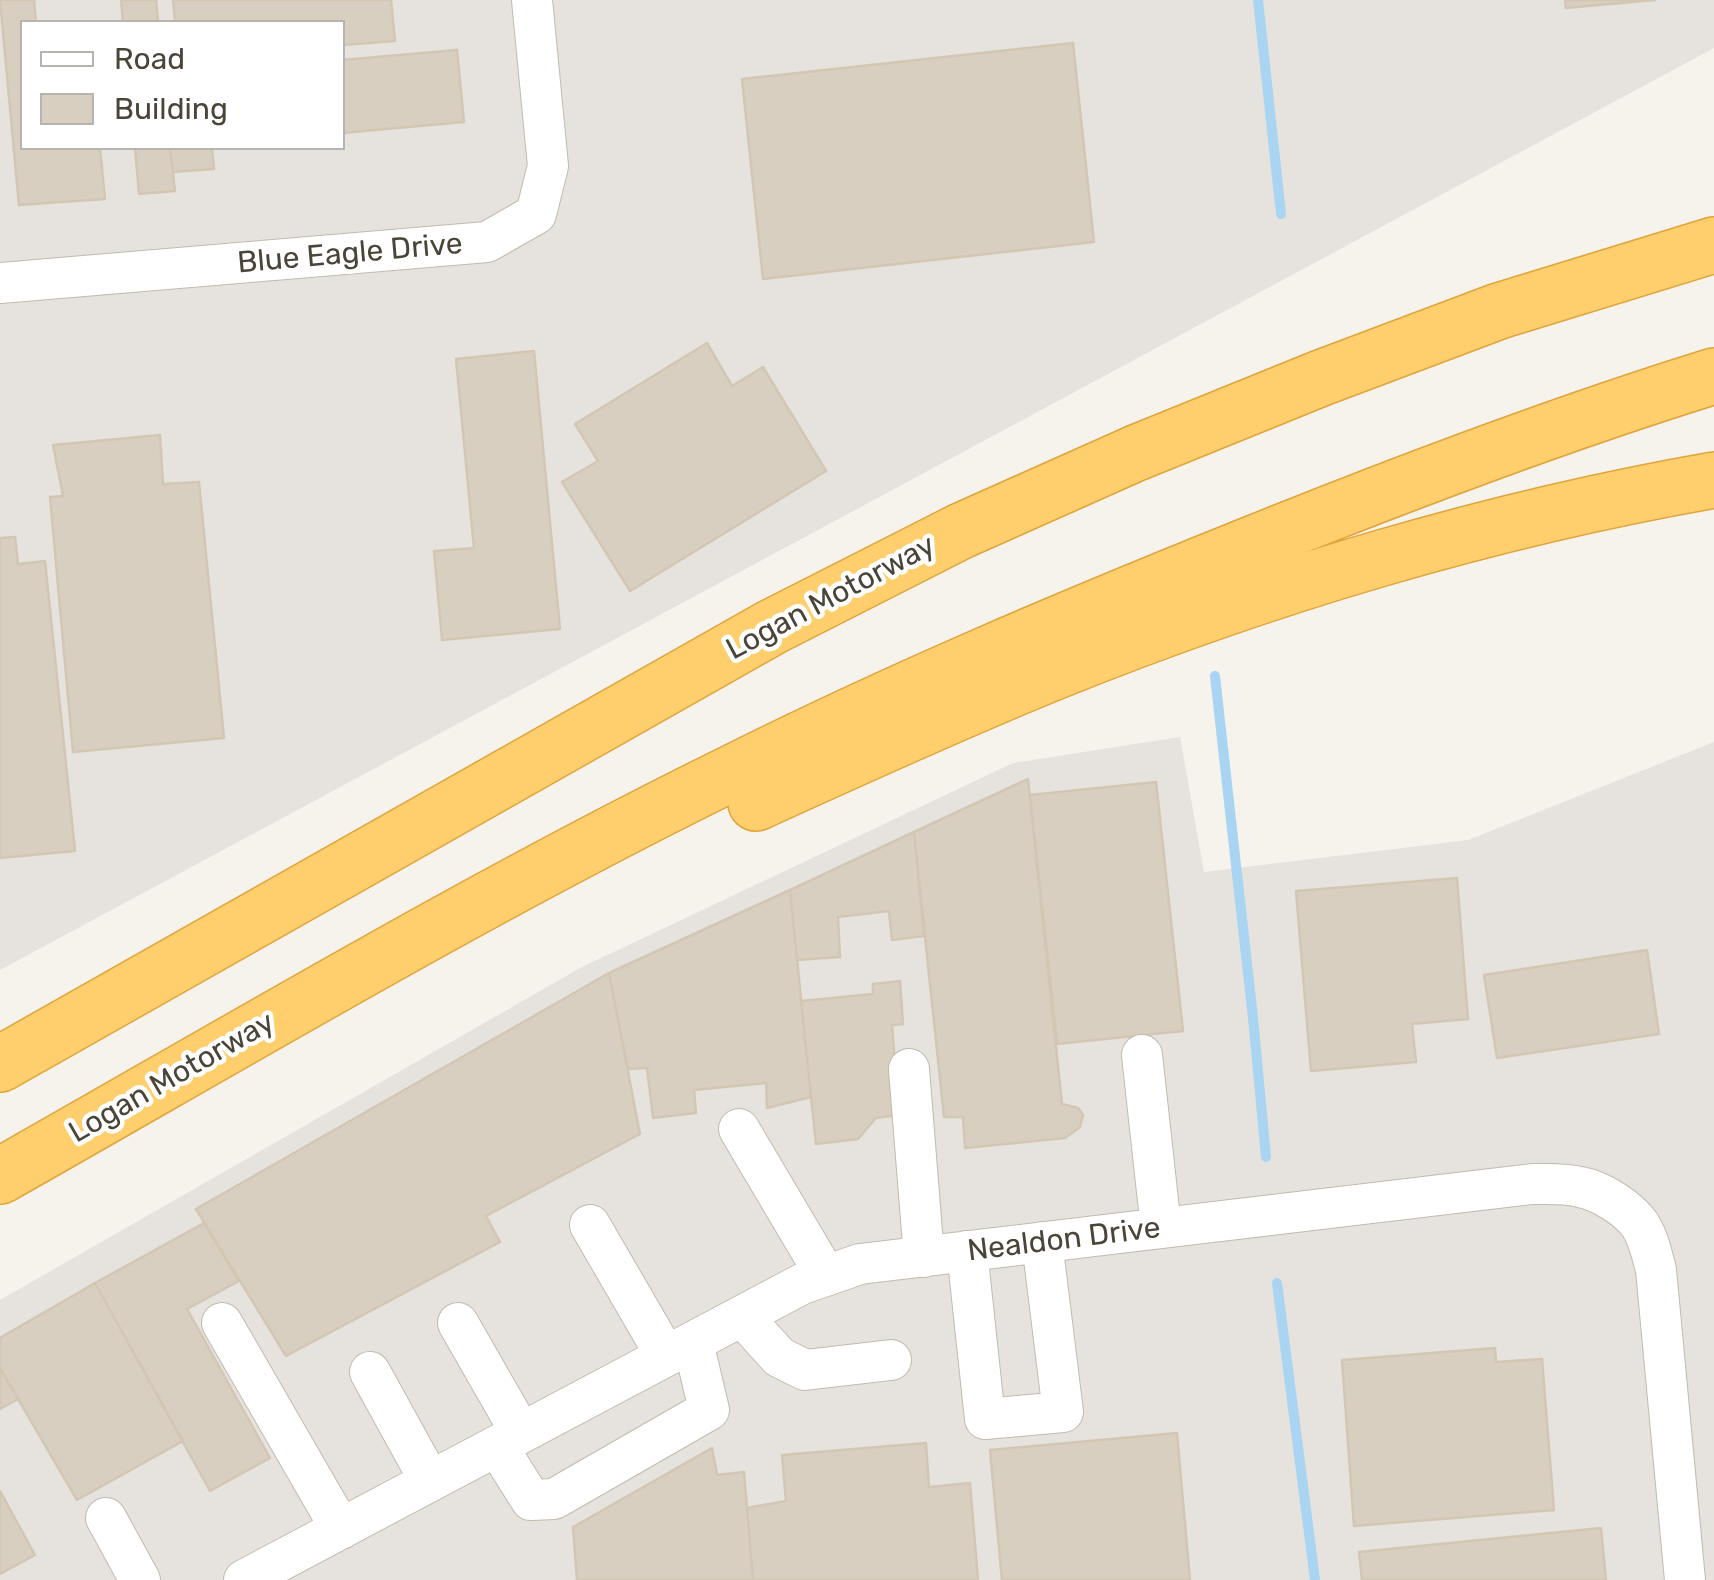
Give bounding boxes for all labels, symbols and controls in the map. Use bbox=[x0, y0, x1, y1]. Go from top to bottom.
legend bbox=[20, 20, 345, 150]
text: Road bbox=[114, 41, 185, 77]
text: Building bbox=[114, 91, 228, 127]
street label: Blue Eagle Drive bbox=[236, 226, 464, 282]
street label: Logan Motorway bbox=[720, 528, 942, 668]
street label: Logan Motorway bbox=[63, 1005, 281, 1151]
street label: Nealdon Drive bbox=[965, 1210, 1163, 1270]

